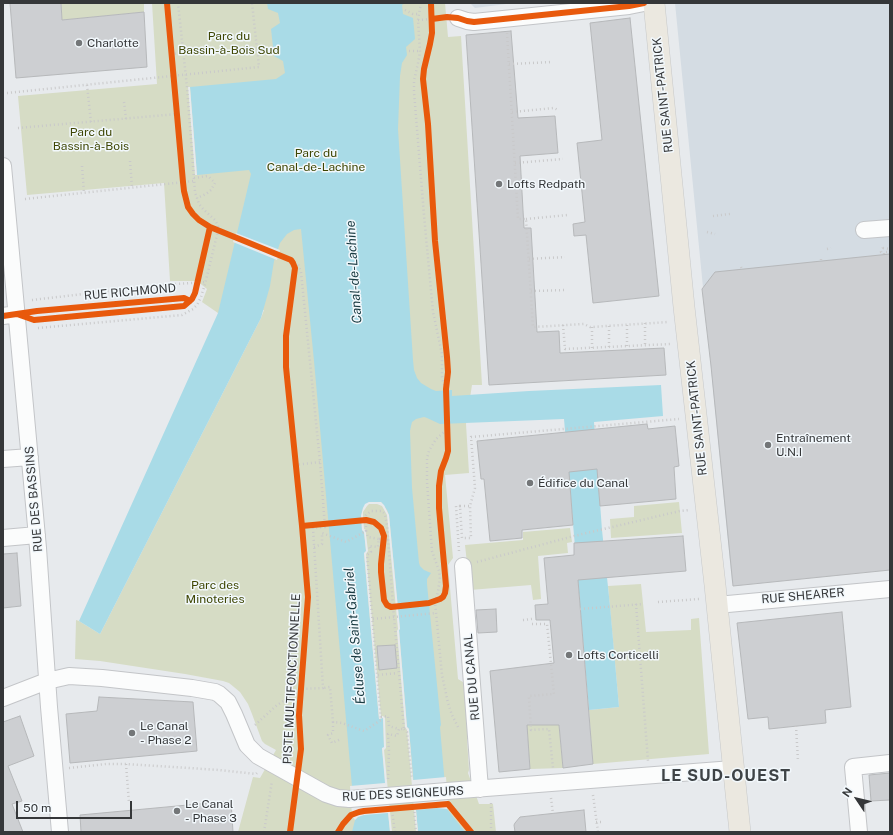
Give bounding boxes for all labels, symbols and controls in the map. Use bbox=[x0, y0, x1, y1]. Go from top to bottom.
park label: Parc du Bassin-à-Bois Sud bbox=[178, 29, 280, 57]
place label: Charlotte bbox=[87, 36, 139, 50]
street label: RUE SAINT-PATRICK bbox=[650, 37, 676, 153]
marker: Charlotte bbox=[74, 38, 84, 48]
park label: Parc du Bassin-à-Bois bbox=[53, 125, 129, 153]
park label: Parc du Canal-de-Lachine bbox=[267, 146, 365, 174]
place label: Lofts Redpath bbox=[507, 177, 585, 191]
marker: Lofts Redpath bbox=[494, 179, 504, 189]
water label: Canal-de-Lachine bbox=[343, 220, 365, 324]
street label: RUE RICHMOND bbox=[83, 281, 177, 303]
street label: RUE SAINT-PATRICK bbox=[684, 360, 710, 476]
place label: Entraînement U.N.I bbox=[776, 431, 851, 459]
marker: Entraînement U.N.I bbox=[763, 440, 773, 450]
street label: RUE DES BASSINS bbox=[22, 445, 46, 553]
place label: Édifice du Canal bbox=[538, 476, 629, 490]
marker: Édifice du Canal bbox=[525, 478, 535, 488]
water label: Écluse de Saint-Gabriel bbox=[341, 567, 369, 705]
park label: Parc des Minoteries bbox=[186, 578, 244, 606]
street label: RUE SHEARER bbox=[761, 585, 845, 607]
street label: PISTE MULTIFONCTIONNELLE bbox=[280, 593, 304, 765]
street label: RUE DU CANAL bbox=[461, 633, 483, 721]
place label: Lofts Corticelli bbox=[577, 648, 659, 662]
marker: Lofts Corticelli bbox=[564, 650, 574, 660]
place label: Le Canal - Phase 2 bbox=[140, 719, 191, 747]
marker: Le Canal - Phase 2 bbox=[127, 728, 137, 738]
district label: LE SUD-OUEST bbox=[661, 766, 791, 786]
north arrow bbox=[837, 779, 877, 819]
street label: RUE DES SEIGNEURS bbox=[342, 784, 464, 804]
text: N bbox=[840, 785, 855, 799]
scale bar bbox=[18, 793, 134, 819]
place label: Le Canal - Phase 3 bbox=[185, 797, 237, 825]
text: 50 m bbox=[23, 801, 51, 815]
marker: Le Canal - Phase 3 bbox=[172, 806, 182, 816]

